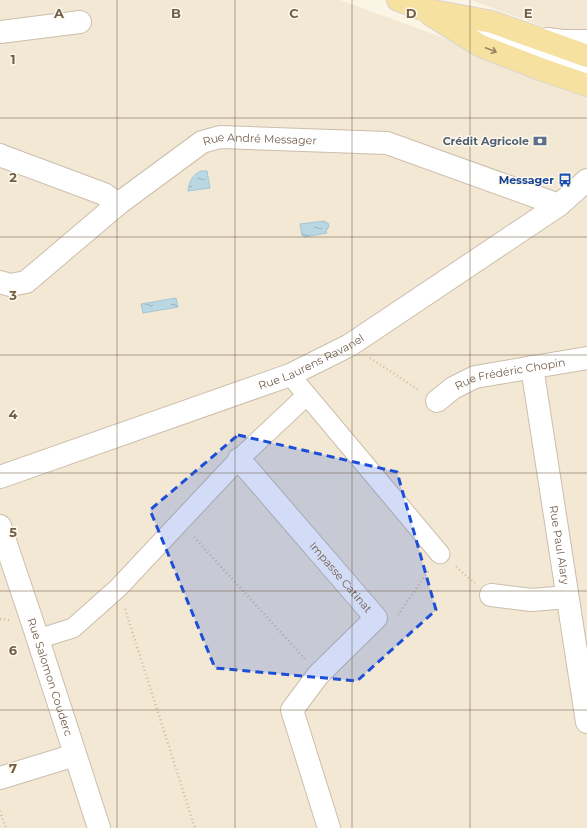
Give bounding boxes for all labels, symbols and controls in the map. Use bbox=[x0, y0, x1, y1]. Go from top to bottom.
text: A bbox=[53, 5, 65, 21]
text: B bbox=[171, 5, 181, 21]
text: C bbox=[289, 5, 299, 21]
text: D bbox=[406, 5, 417, 21]
text: E bbox=[524, 5, 533, 21]
one-way arrow bbox=[485, 46, 497, 54]
text: 1 bbox=[10, 51, 16, 67]
street label: Rue André Messager bbox=[201, 130, 317, 148]
bank icon: Crédit Agricole bbox=[532, 133, 548, 149]
place label: Crédit Agricole bbox=[443, 134, 529, 148]
text: 2 bbox=[9, 169, 17, 185]
bus stop icon: Messager bbox=[557, 172, 573, 188]
place label: Messager bbox=[499, 173, 554, 187]
text: 3 bbox=[8, 287, 17, 303]
street label: Rue Laurens Ravanel bbox=[256, 331, 367, 393]
street label: Rue Frédéric Chopin bbox=[452, 355, 566, 393]
text: 4 bbox=[9, 406, 18, 422]
street label: Rue Paul Alary bbox=[547, 504, 573, 586]
text: 5 bbox=[9, 524, 17, 540]
street label: Impasse Catinat bbox=[306, 539, 376, 616]
street label: Rue Salomon Couderc bbox=[24, 616, 76, 738]
text: 6 bbox=[9, 642, 18, 658]
text: 7 bbox=[9, 760, 17, 776]

